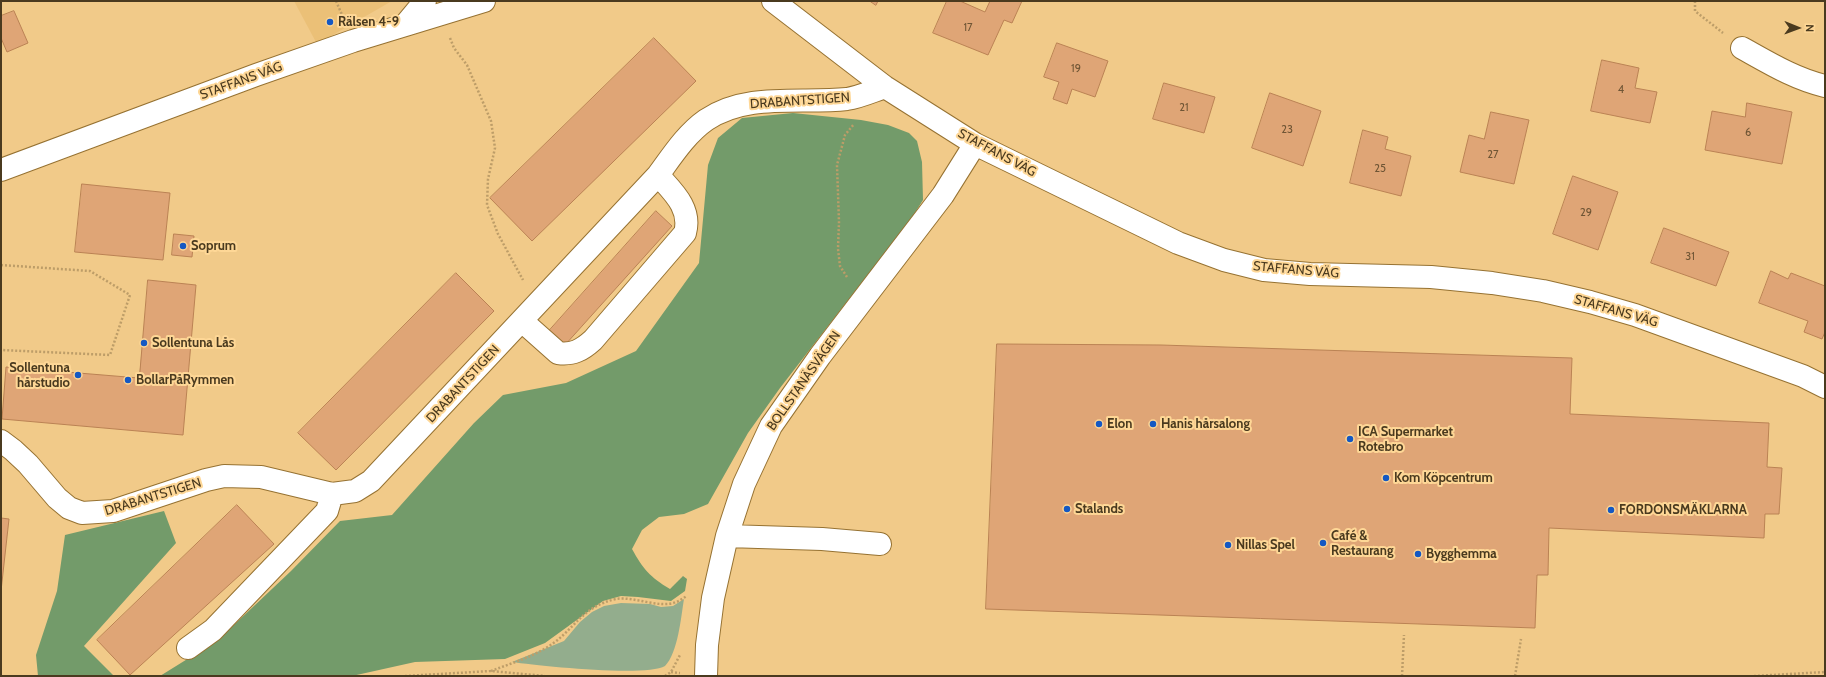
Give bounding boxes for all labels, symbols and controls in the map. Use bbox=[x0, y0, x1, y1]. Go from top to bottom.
north arrow bbox=[1778, 8, 1818, 48]
place label: Rälsen 4-9 bbox=[338, 14, 399, 30]
marker: Rälsen 4-9 bbox=[325, 17, 335, 27]
house number: 17 bbox=[963, 21, 973, 35]
text: N bbox=[1803, 24, 1817, 32]
street label: STAFFANS VÄG bbox=[198, 59, 284, 103]
house number: 19 bbox=[1071, 62, 1081, 76]
house number: 4 bbox=[1618, 83, 1624, 97]
street label: DRABANTSTIGEN bbox=[750, 90, 850, 112]
house number: 21 bbox=[1179, 101, 1189, 115]
house number: 23 bbox=[1281, 123, 1293, 137]
street label: STAFFANS VÄG bbox=[955, 126, 1039, 180]
house number: 6 bbox=[1745, 126, 1751, 140]
house number: 27 bbox=[1487, 148, 1499, 162]
house number: 25 bbox=[1374, 162, 1386, 176]
house number: 29 bbox=[1580, 206, 1592, 220]
place label: Soprum bbox=[191, 238, 236, 254]
marker: Soprum bbox=[178, 241, 188, 251]
house number: 31 bbox=[1685, 250, 1695, 264]
street label: STAFFANS VÄG bbox=[1252, 258, 1340, 282]
street label: STAFFANS VÄG bbox=[1572, 292, 1660, 330]
street label: BOLLSTANÄSVÄGEN bbox=[764, 328, 844, 434]
place label: Sollentuna Lås bbox=[152, 335, 234, 351]
marker: Sollentuna Lås bbox=[139, 338, 149, 348]
street label: DRABANTSTIGEN bbox=[423, 342, 503, 426]
place label: Sollentuna hårstudio bbox=[9, 360, 70, 391]
marker: Sollentuna hårstudio bbox=[73, 370, 83, 380]
place label: BollarPåRymmen bbox=[136, 372, 234, 388]
marker: BollarPåRymmen bbox=[123, 375, 133, 385]
place label: Elon bbox=[1107, 416, 1132, 432]
place label: Hanis hårsalong bbox=[1161, 416, 1250, 432]
marker: Elon bbox=[1094, 419, 1104, 429]
marker: Hanis hårsalong bbox=[1148, 419, 1158, 429]
place label: ICA Supermarket Rotebro bbox=[1358, 424, 1453, 455]
marker: ICA Supermarket Rotebro bbox=[1345, 434, 1355, 444]
place label: Kom Köpcentrum bbox=[1394, 470, 1493, 486]
marker: Kom Köpcentrum bbox=[1381, 473, 1391, 483]
street label: DRABANTSTIGEN bbox=[103, 475, 203, 519]
place label: Stalands bbox=[1075, 501, 1123, 517]
place label: FORDONSMÄKLARNA bbox=[1619, 502, 1747, 518]
marker: Stalands bbox=[1062, 504, 1072, 514]
marker: FORDONSMÄKLARNA bbox=[1606, 505, 1616, 515]
place label: Café & Restaurang bbox=[1331, 528, 1394, 559]
place label: Nillas Spel bbox=[1236, 537, 1295, 553]
marker: Café & Restaurang bbox=[1318, 538, 1328, 548]
marker: Nillas Spel bbox=[1223, 540, 1233, 550]
place label: Bygghemma bbox=[1426, 546, 1497, 562]
marker: Bygghemma bbox=[1413, 549, 1423, 559]

